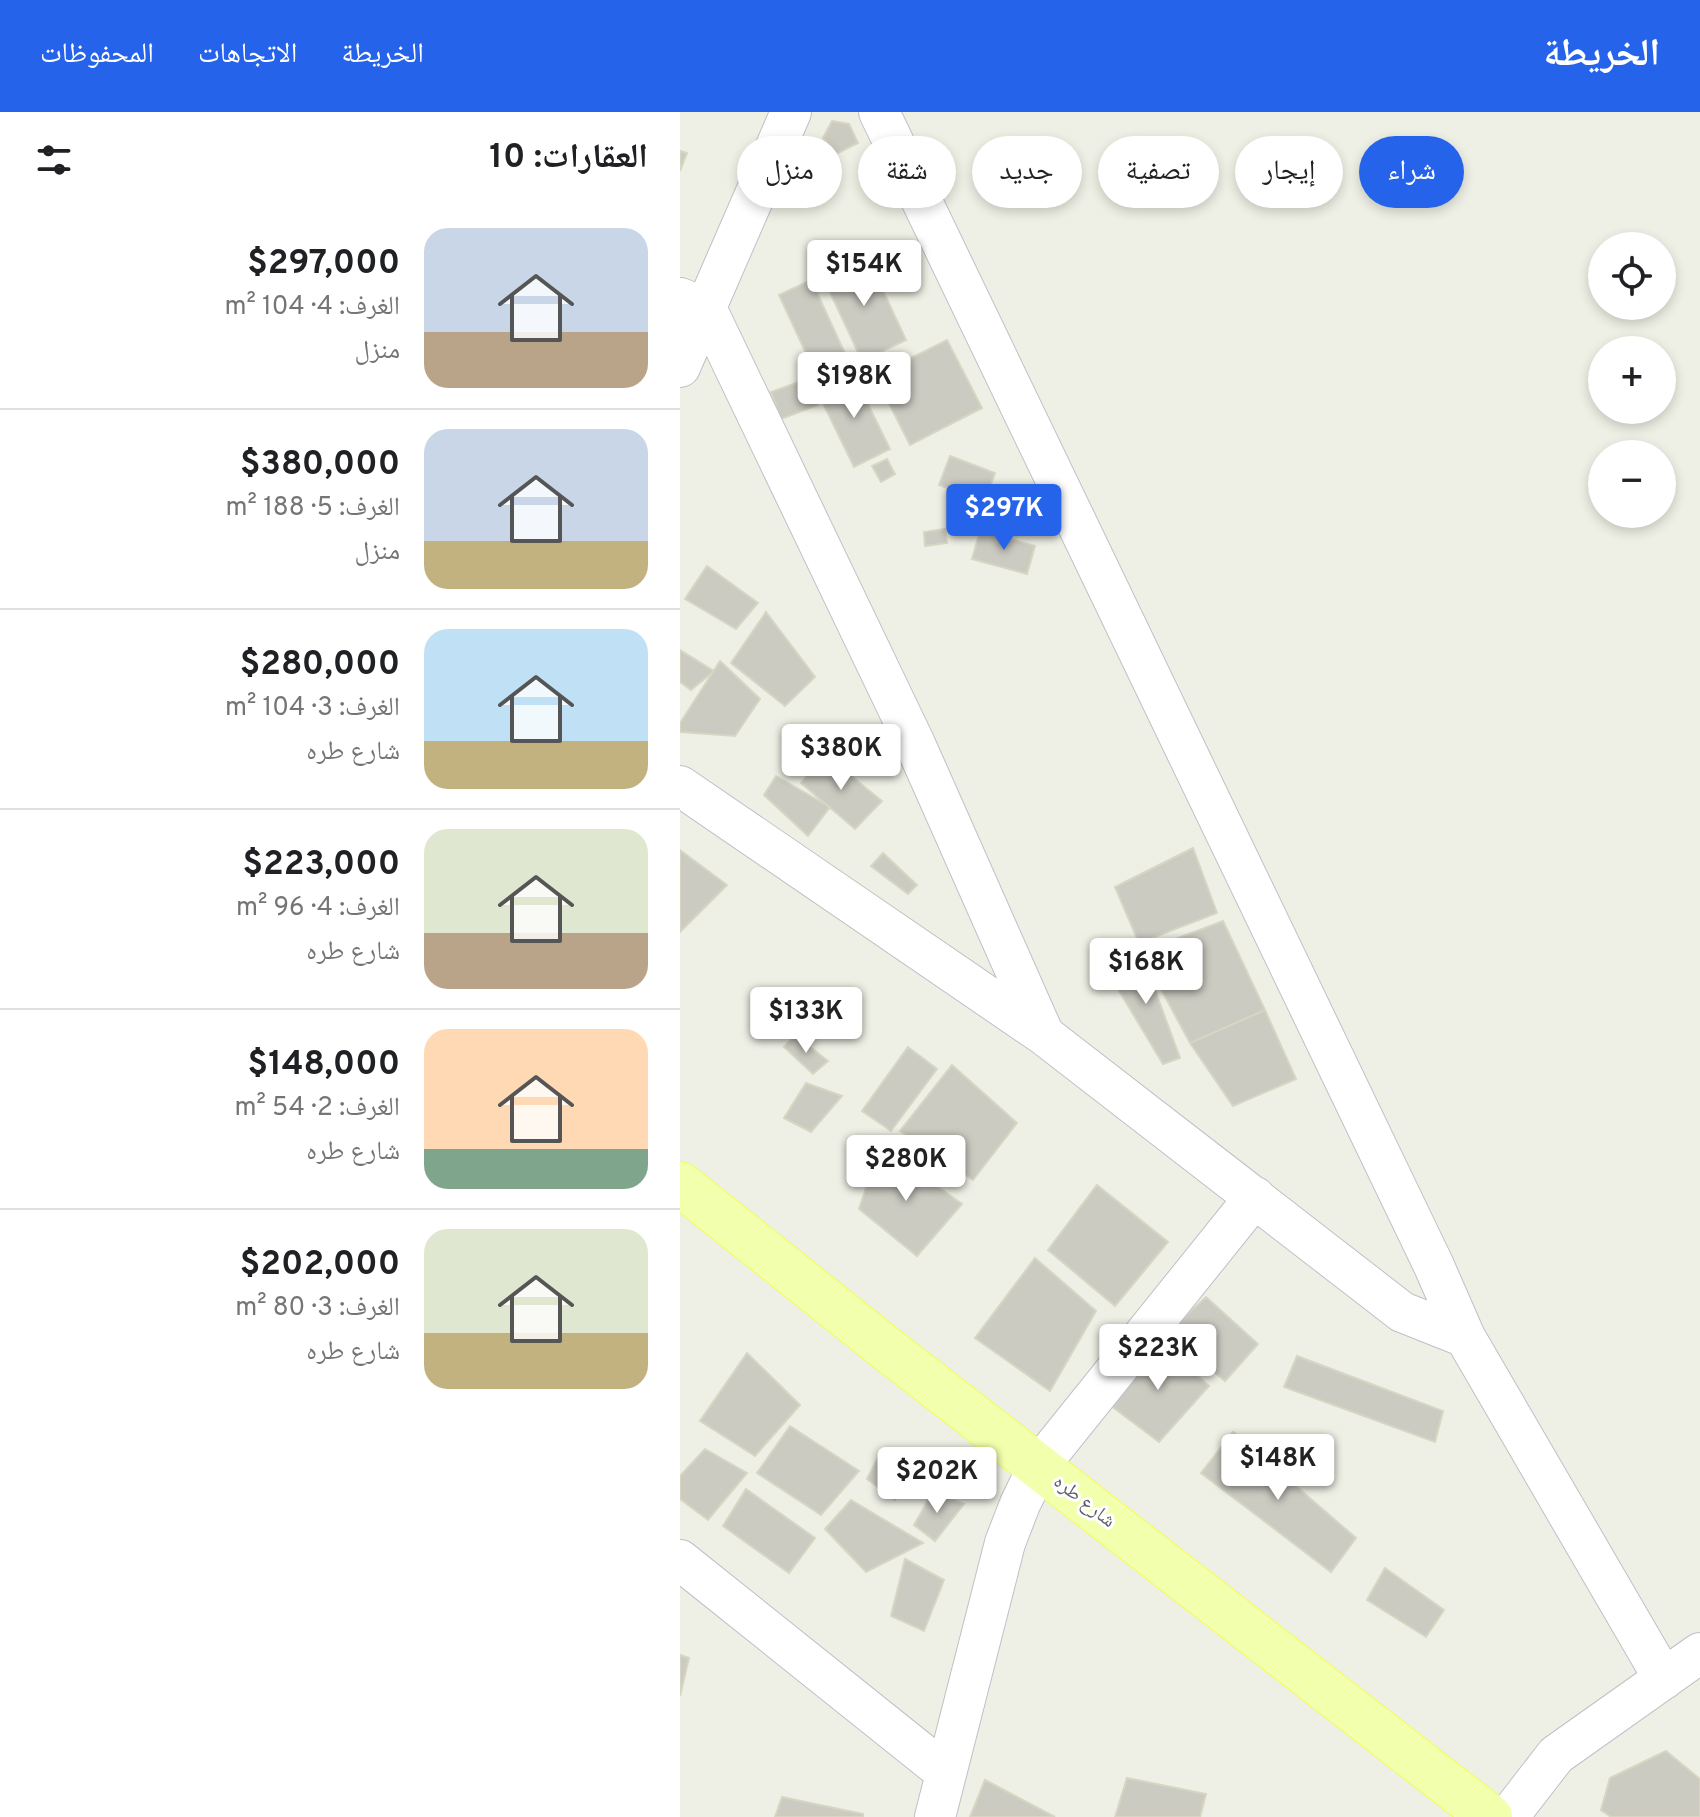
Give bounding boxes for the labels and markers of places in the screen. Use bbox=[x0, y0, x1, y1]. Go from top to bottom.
pin: $154K bbox=[808, 240, 920, 308]
pin: $198K bbox=[798, 352, 910, 420]
pin: $297K bbox=[948, 484, 1060, 552]
pin: $380K bbox=[785, 724, 897, 792]
pin: $168K bbox=[1090, 938, 1202, 1006]
pin: $133K bbox=[750, 987, 862, 1055]
pin: $280K bbox=[850, 1135, 962, 1203]
pin: $223K bbox=[1102, 1324, 1214, 1392]
pin: $148K bbox=[1222, 1434, 1334, 1502]
pin: $202K bbox=[881, 1447, 993, 1515]

